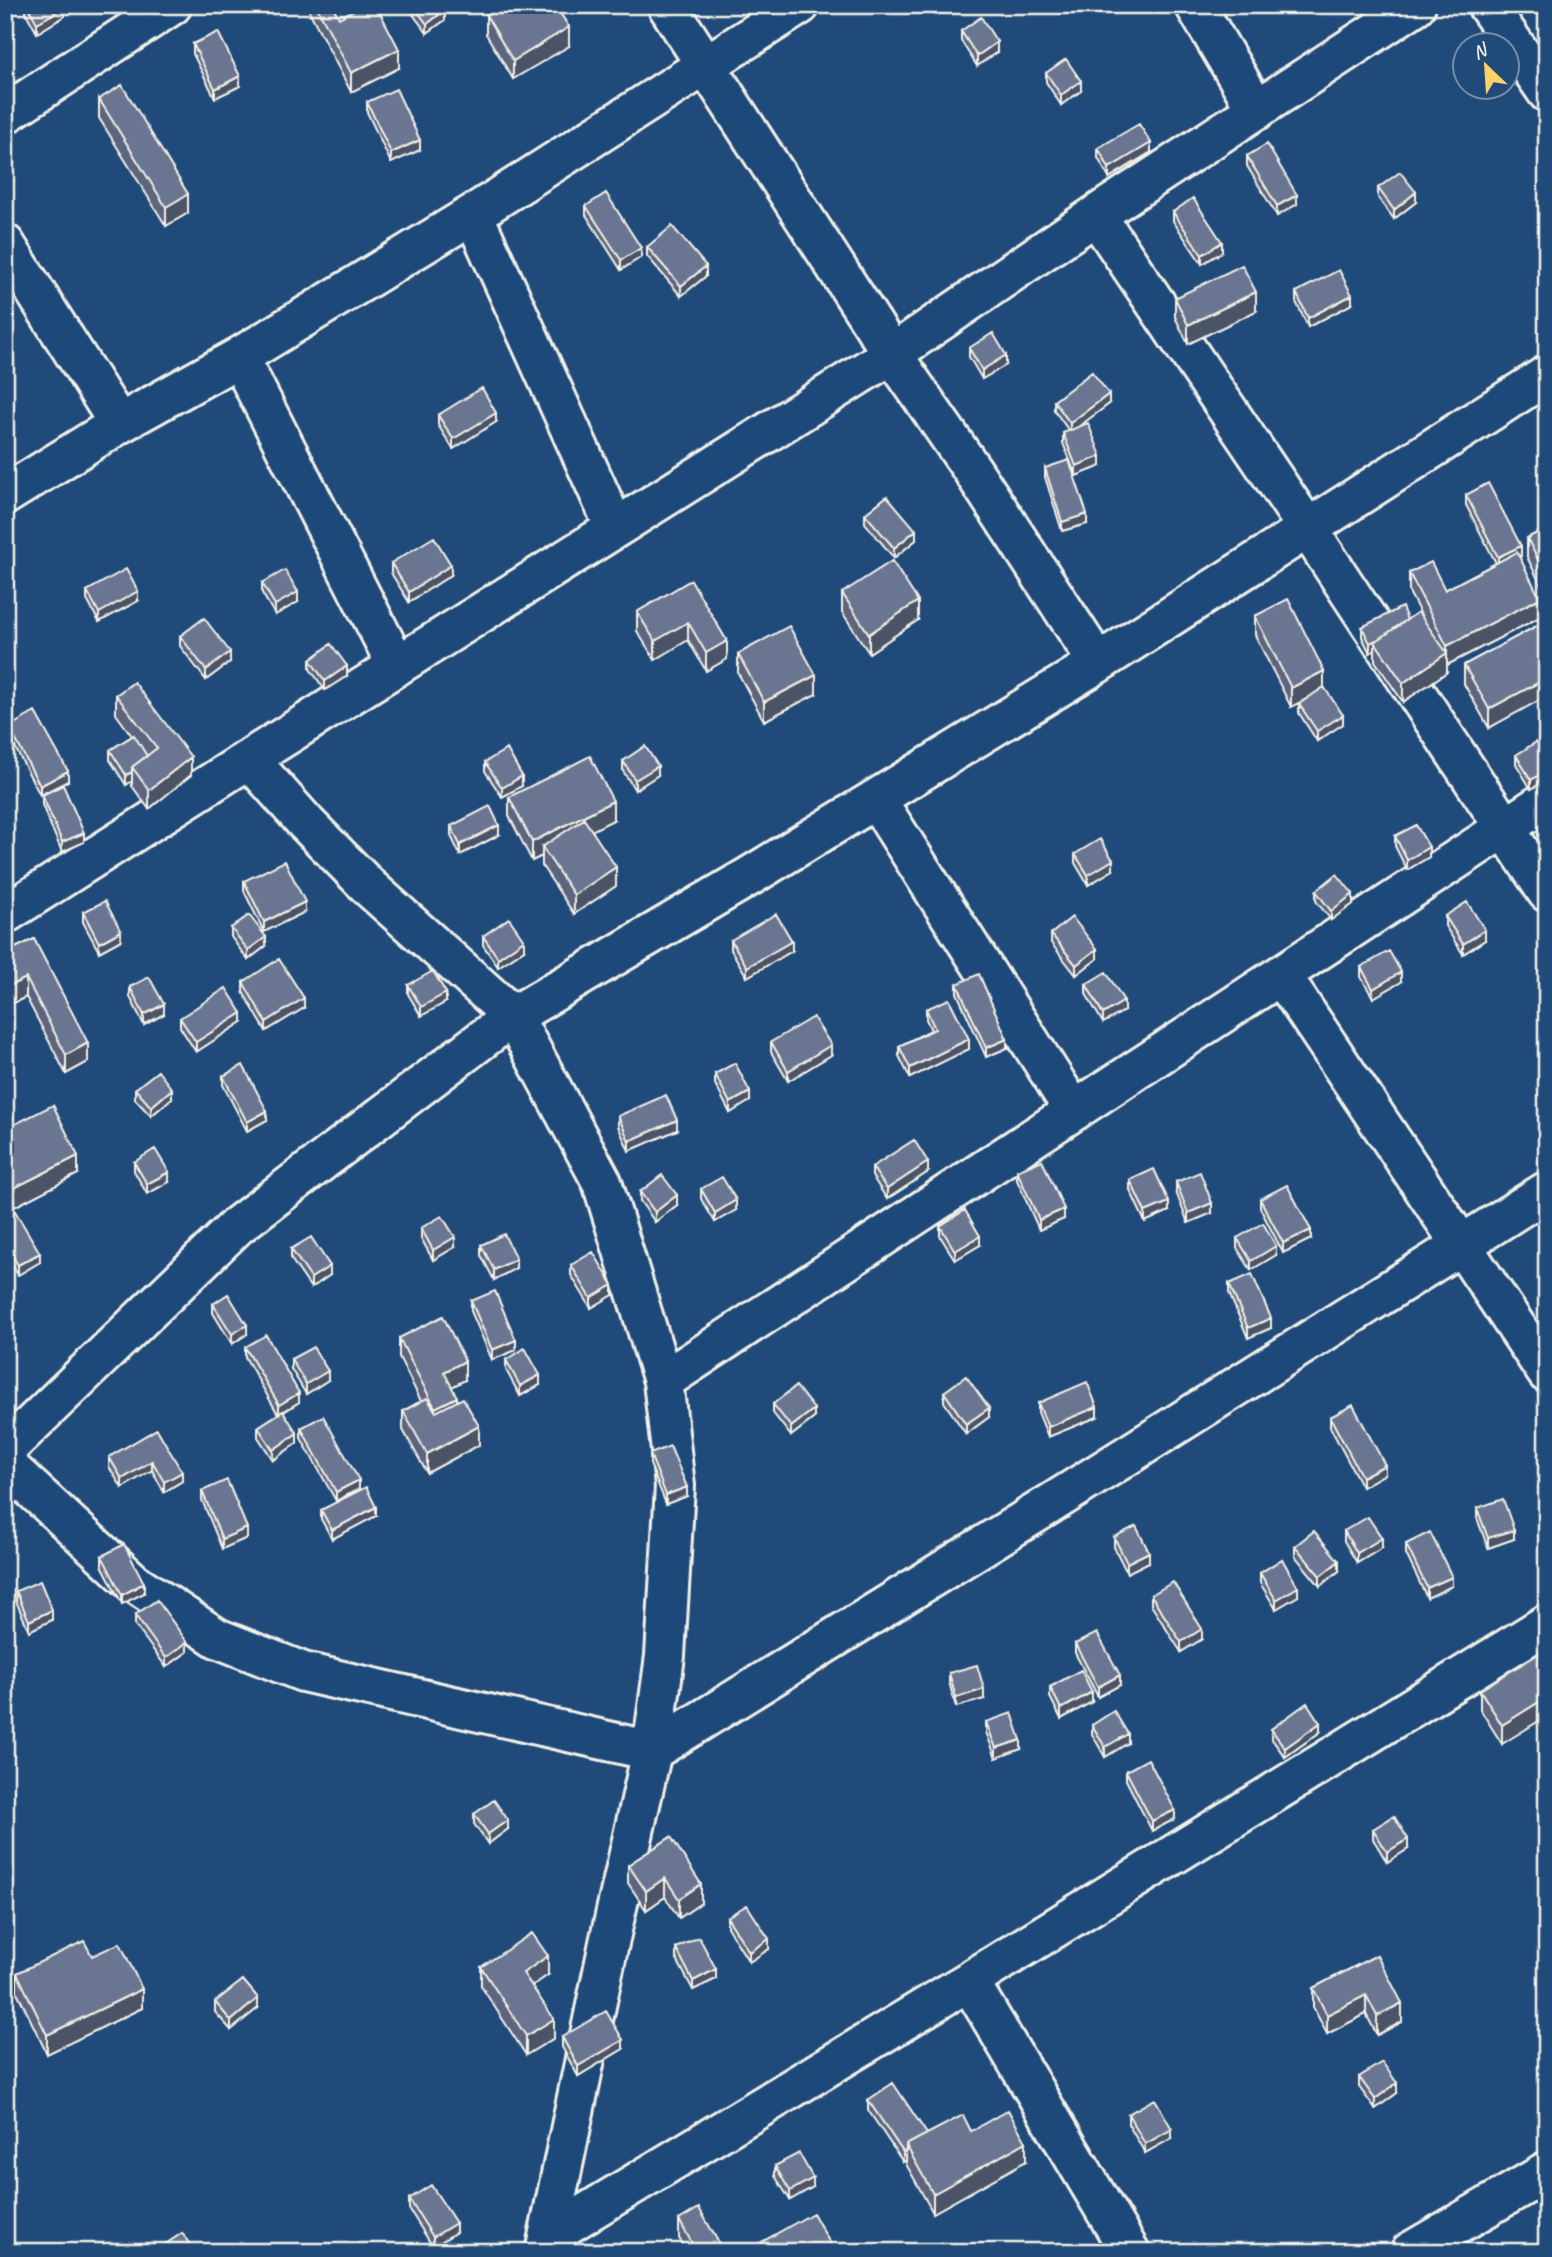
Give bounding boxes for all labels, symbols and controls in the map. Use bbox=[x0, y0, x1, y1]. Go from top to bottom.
north arrow bbox=[1450, 32, 1520, 102]
text: N bbox=[1469, 37, 1493, 65]

